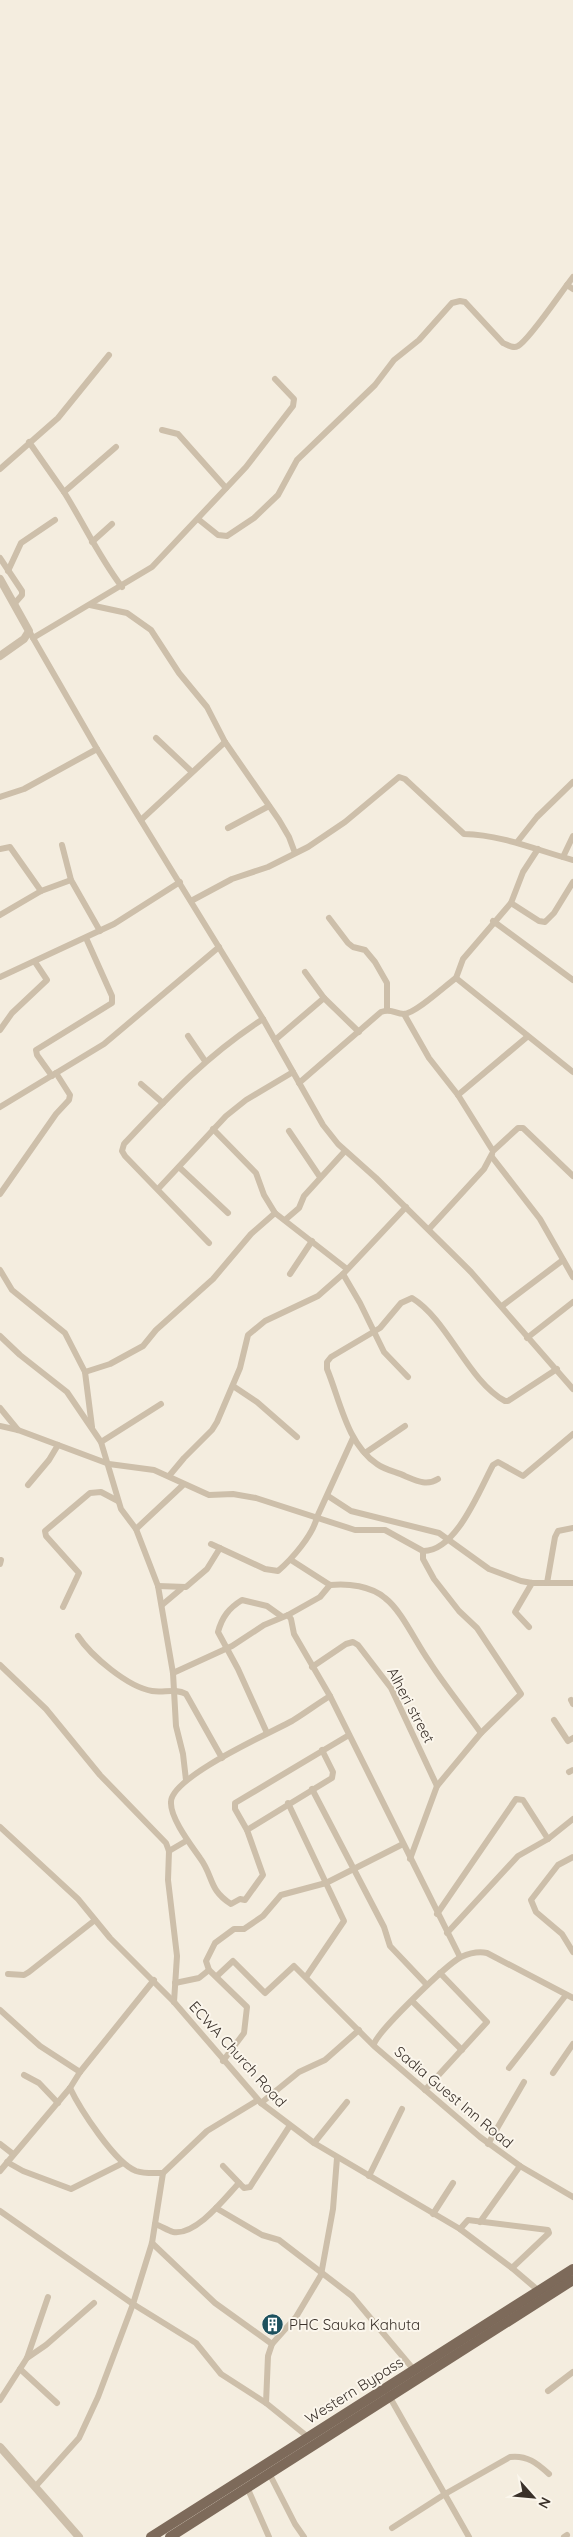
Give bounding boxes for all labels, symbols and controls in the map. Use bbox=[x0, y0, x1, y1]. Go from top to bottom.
street label: Alheri street bbox=[383, 1664, 439, 1746]
street label: ECWA Church Road bbox=[185, 1997, 291, 2111]
street label: Sadia Guest Inn Road bbox=[391, 2042, 517, 2152]
building icon: PHC Sauka Kahuta bbox=[261, 2312, 285, 2336]
place label: PHC Sauka Kahuta bbox=[289, 2315, 420, 2334]
street label: Western Bypass bbox=[301, 2352, 407, 2428]
north arrow bbox=[508, 2472, 558, 2522]
text: N bbox=[534, 2494, 555, 2512]

